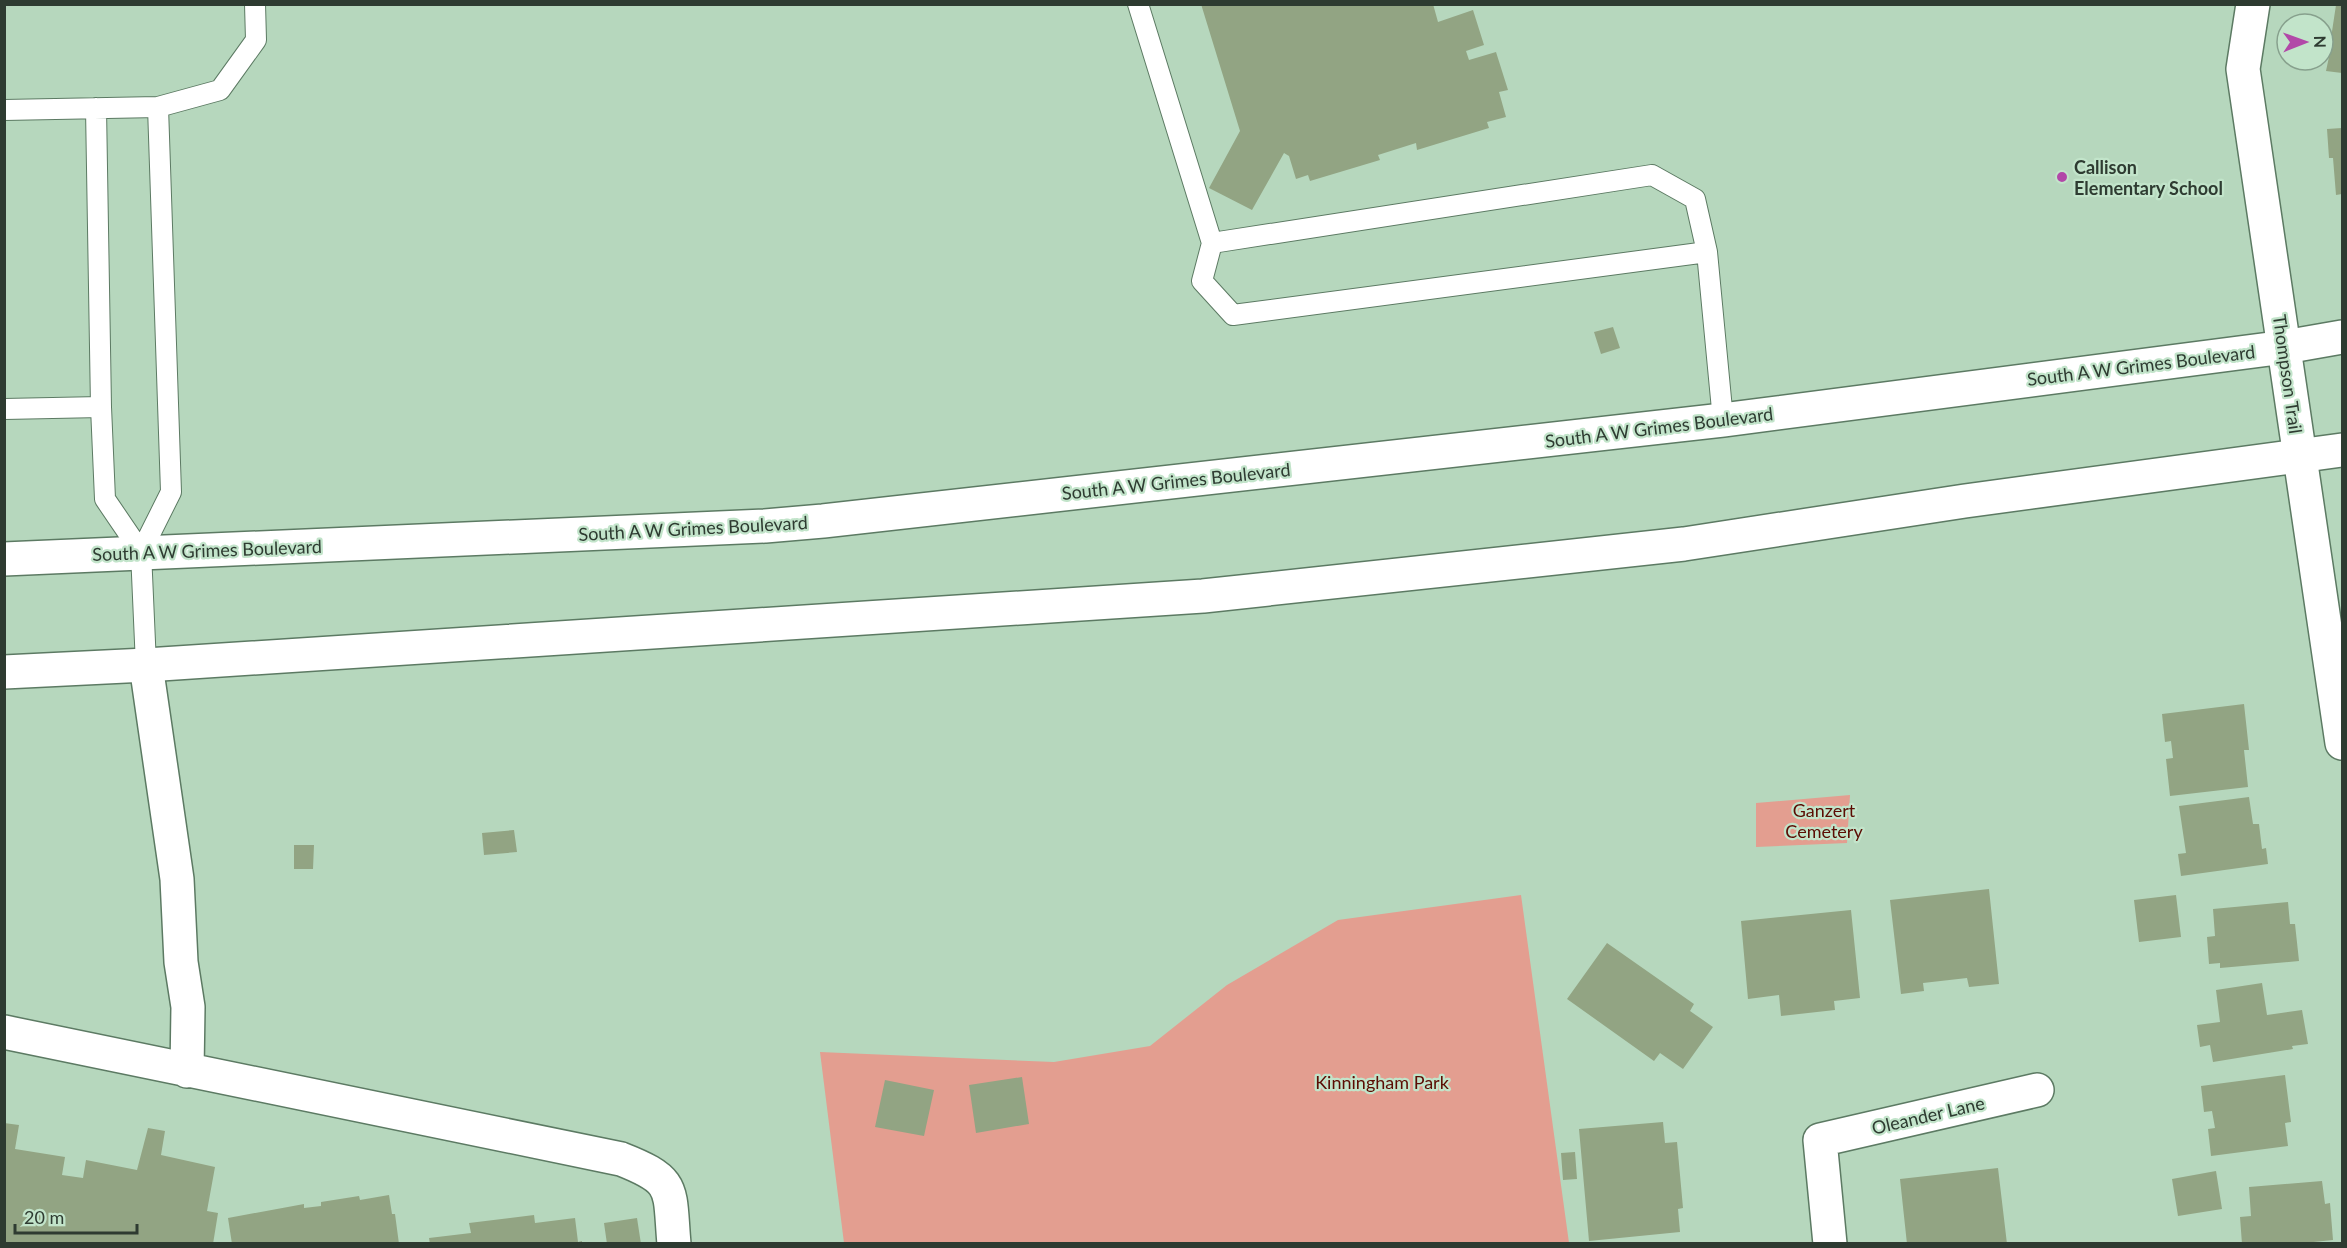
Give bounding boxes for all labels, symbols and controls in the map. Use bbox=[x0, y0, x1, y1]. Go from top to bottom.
north arrow bbox=[2275, 12, 2335, 72]
text: N bbox=[2311, 35, 2330, 48]
place label: Callison Elementary School bbox=[2074, 156, 2223, 199]
marker: Callison Elementary School bbox=[2055, 170, 2069, 184]
street label: Thompson Trail bbox=[2269, 313, 2307, 435]
street label: South A W Grimes Boulevard bbox=[2026, 340, 2256, 390]
street label: South A W Grimes Boulevard bbox=[1544, 402, 1774, 452]
street label: South A W Grimes Boulevard bbox=[1061, 458, 1291, 504]
street label: South A W Grimes Boulevard bbox=[578, 511, 808, 545]
street label: South A W Grimes Boulevard bbox=[92, 535, 322, 565]
park label: Ganzert Cemetery bbox=[1785, 799, 1863, 842]
park label: Kinningham Park bbox=[1315, 1071, 1450, 1093]
street label: Oleander Lane bbox=[1869, 1091, 1987, 1139]
scale bar bbox=[15, 1197, 136, 1235]
text: 20 m bbox=[24, 1206, 64, 1228]

